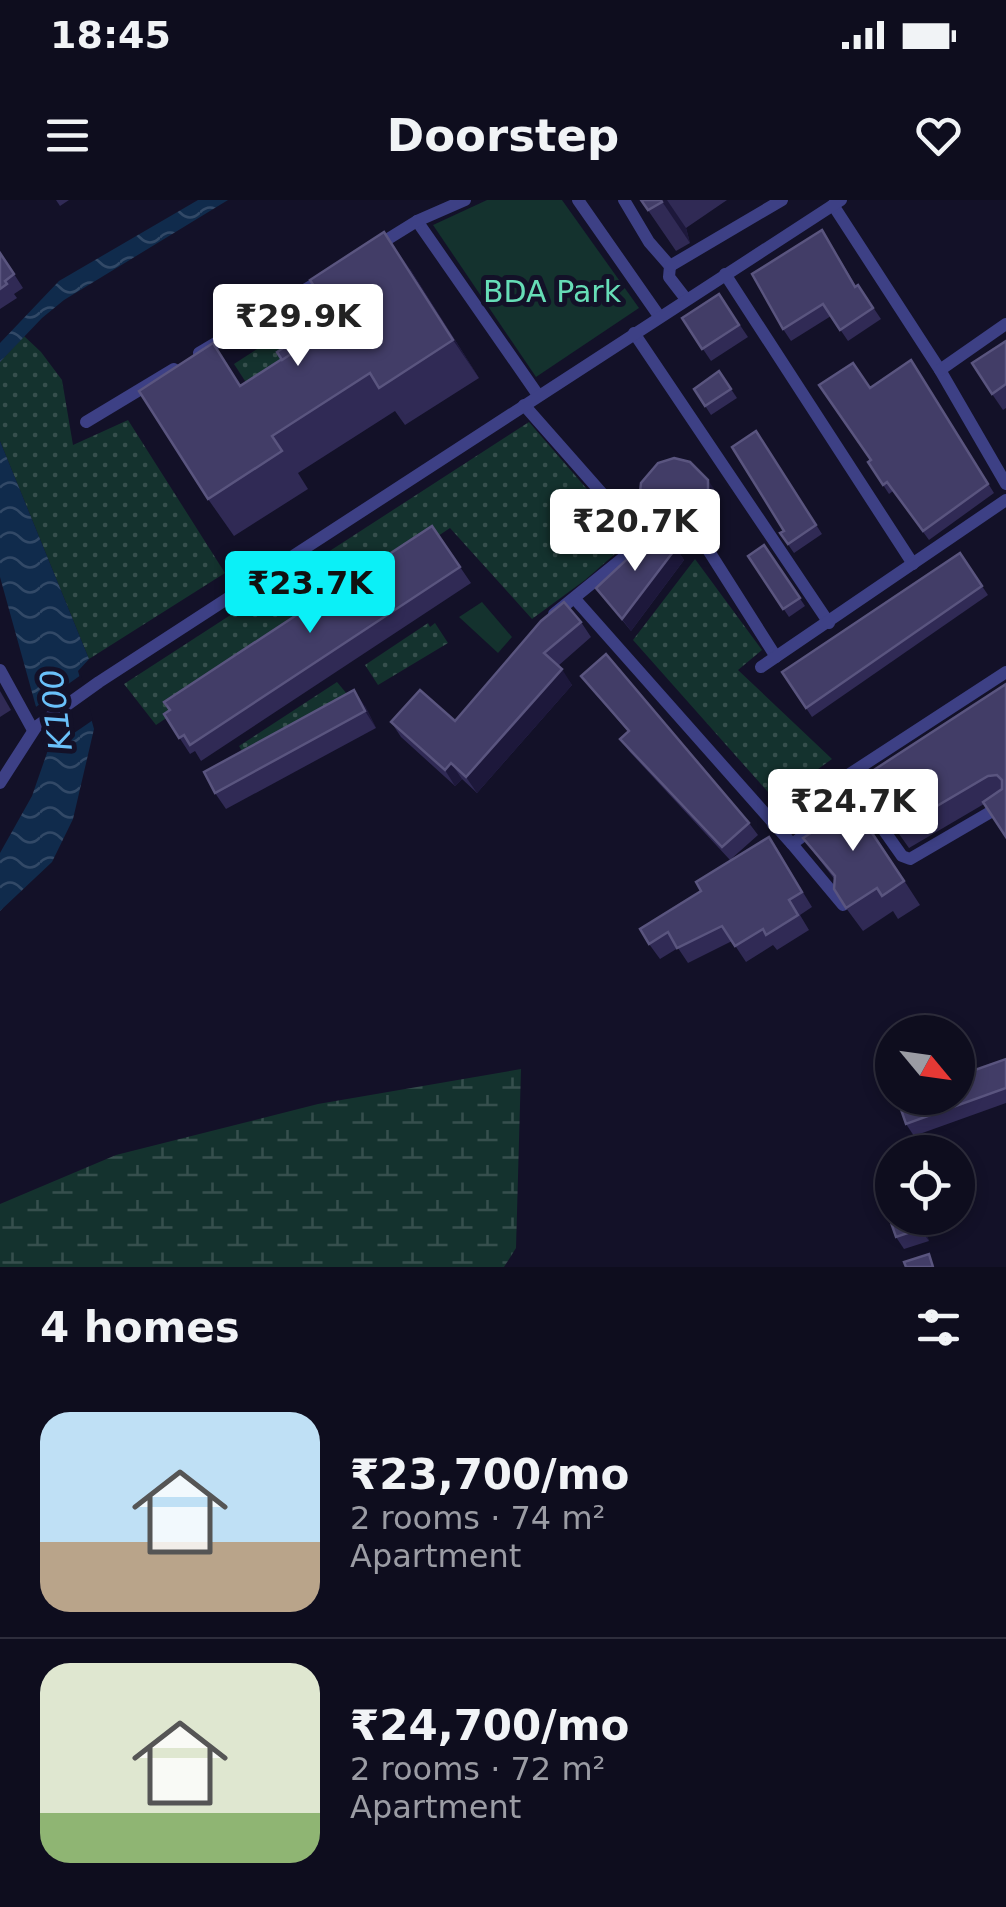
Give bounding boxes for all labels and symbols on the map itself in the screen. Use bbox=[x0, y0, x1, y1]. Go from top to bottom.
park label: BDA Park bbox=[483, 274, 622, 309]
pin: ₹29.9K bbox=[217, 284, 379, 369]
pin: ₹20.7K bbox=[554, 489, 716, 574]
pin: ₹23.7K bbox=[229, 551, 391, 636]
water label: K100 bbox=[32, 667, 80, 753]
pin: ₹24.7K bbox=[772, 769, 934, 854]
north arrow bbox=[875, 1015, 975, 1115]

